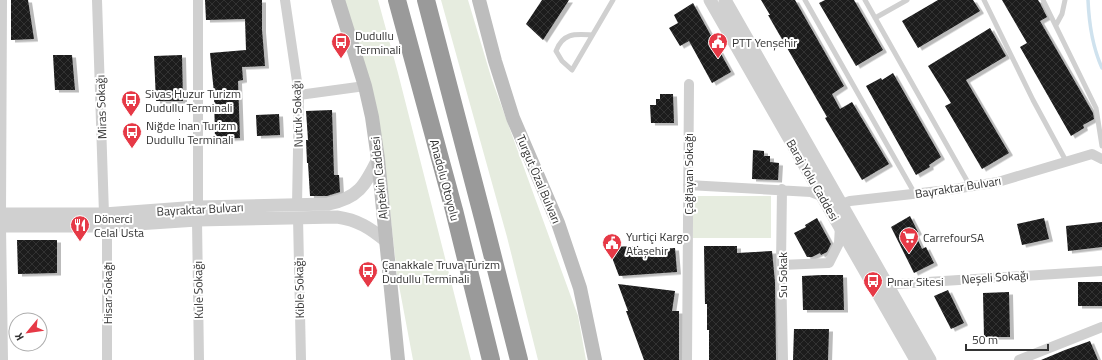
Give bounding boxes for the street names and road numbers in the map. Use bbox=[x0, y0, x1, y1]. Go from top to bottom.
street label: Miras Sokağı bbox=[90, 74, 112, 140]
street label: Nutuk Sokağı bbox=[286, 80, 308, 148]
street label: Turgut Özal Bulvarı bbox=[512, 132, 566, 226]
street label: Çağlayan Sokağı bbox=[679, 133, 698, 215]
street label: Baraj Yolu Caddesi bbox=[782, 135, 844, 225]
street label: Alptekin Caddesi bbox=[365, 136, 393, 220]
street label: Anadolu Otoyolu bbox=[425, 137, 465, 223]
street label: Bayraktar Bulvarı bbox=[914, 171, 1002, 203]
street label: Bayraktar Bulvarı bbox=[156, 197, 244, 221]
street label: Su Sokak bbox=[773, 252, 792, 298]
street label: Kible Sokağı bbox=[289, 258, 309, 318]
street label: Kule Sokağı bbox=[188, 261, 208, 319]
street label: Hisar Sokağı bbox=[98, 262, 117, 324]
street label: Neşeli Sokağı bbox=[961, 265, 1029, 289]

